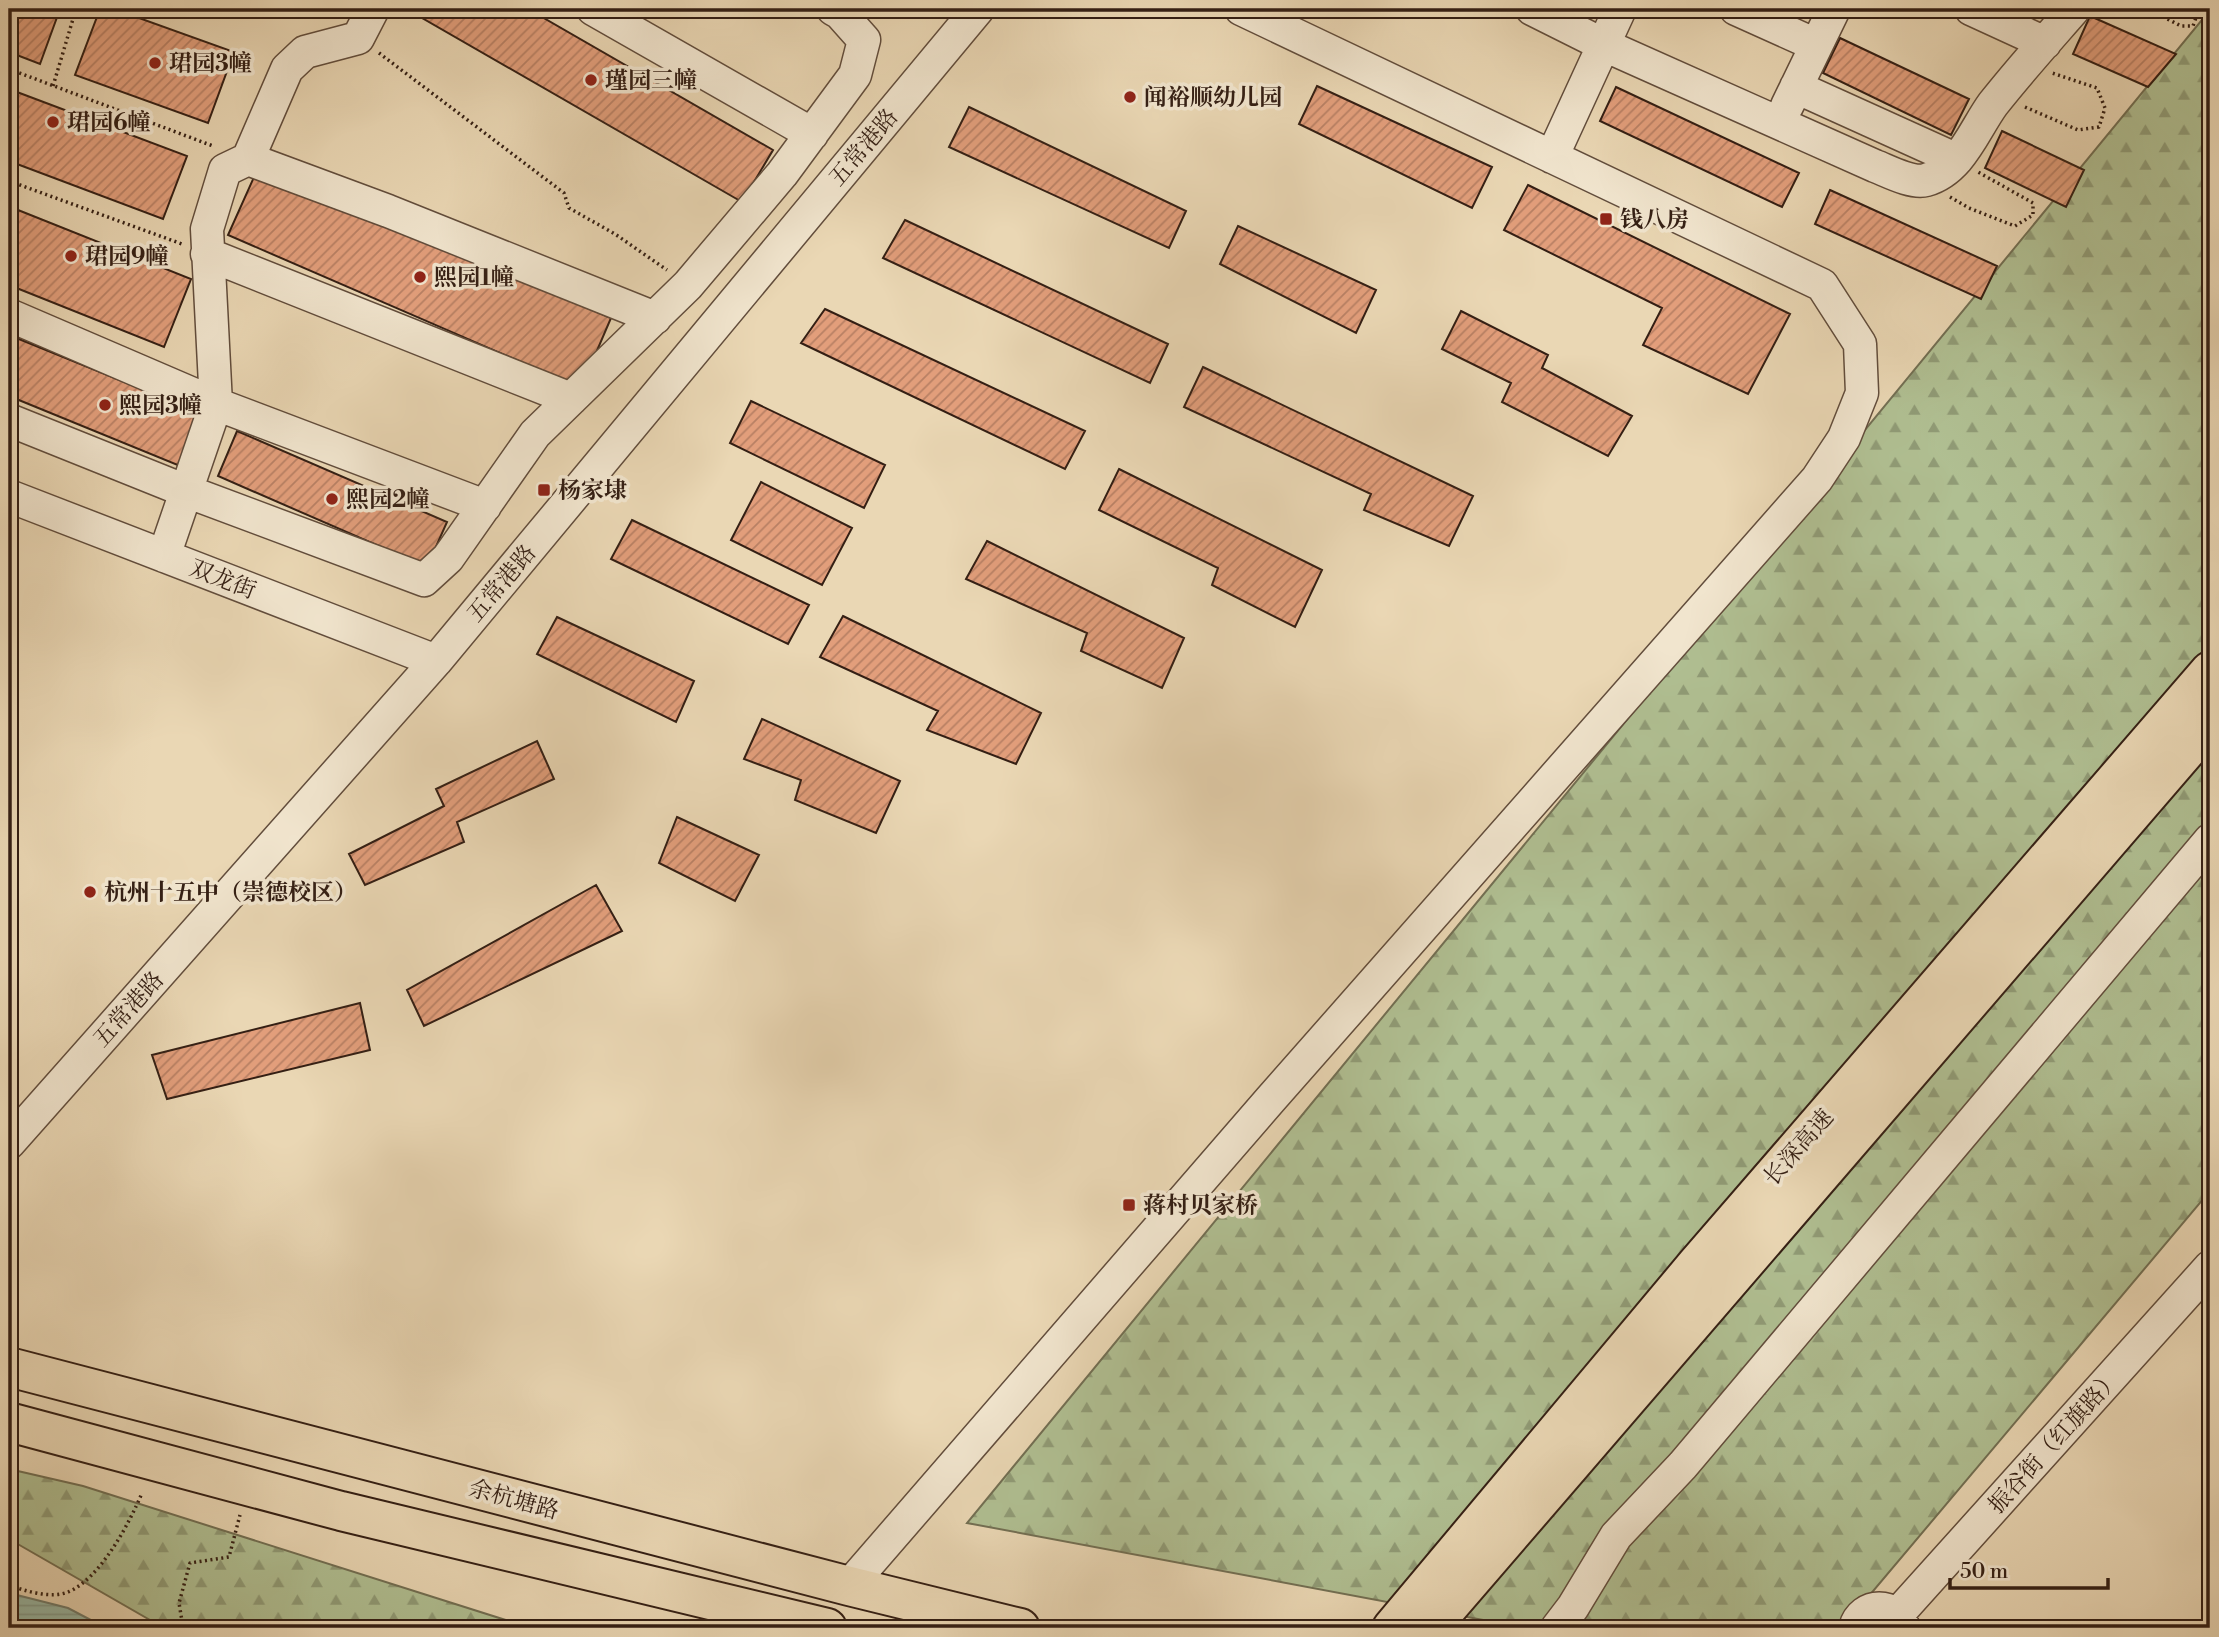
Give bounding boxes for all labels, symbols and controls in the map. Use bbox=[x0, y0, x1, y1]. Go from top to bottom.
place label: 珺园3幢 bbox=[169, 50, 252, 78]
marker: 珺园3幢 bbox=[147, 55, 163, 71]
place label: 瑾园三幢 bbox=[605, 67, 697, 95]
marker: 瑾园三幢 bbox=[583, 72, 599, 88]
place label: 闻裕顺幼儿园 bbox=[1144, 84, 1282, 112]
marker: 闻裕顺幼儿园 bbox=[1122, 89, 1138, 105]
street label: 五常港路 bbox=[823, 103, 904, 192]
place label: 珺园6幢 bbox=[67, 109, 151, 137]
marker: 珺园6幢 bbox=[45, 114, 61, 130]
place label: 钱八房 bbox=[1620, 206, 1689, 234]
marker: 钱八房 bbox=[1598, 211, 1614, 227]
place label: 珺园9幢 bbox=[85, 243, 169, 271]
marker: 珺园9幢 bbox=[63, 248, 79, 264]
place label: 熙园1幢 bbox=[434, 264, 514, 292]
marker: 熙园1幢 bbox=[412, 269, 428, 285]
place label: 熙园3幢 bbox=[119, 392, 202, 420]
marker: 熙园3幢 bbox=[97, 397, 113, 413]
place label: 杨家埭 bbox=[558, 477, 627, 505]
marker: 杨家埭 bbox=[536, 482, 552, 498]
place label: 熙园2幢 bbox=[346, 486, 429, 514]
marker: 熙园2幢 bbox=[324, 491, 340, 507]
street label: 五常港路 bbox=[461, 539, 542, 628]
street label: 双龙街 bbox=[185, 554, 260, 605]
place label: 杭州十五中（崇德校区） bbox=[104, 879, 357, 907]
marker: 杭州十五中（崇德校区） bbox=[82, 884, 98, 900]
street label: 五常港路 bbox=[88, 966, 170, 1053]
street label: 长深高速 bbox=[1758, 1104, 1839, 1192]
place label: 蒋村贝家桥 bbox=[1143, 1192, 1258, 1220]
marker: 蒋村贝家桥 bbox=[1121, 1197, 1137, 1213]
street label: 振谷街（红旗路） bbox=[1983, 1364, 2127, 1519]
street label: 余杭塘路 bbox=[466, 1475, 562, 1525]
scale bar bbox=[1950, 1546, 2107, 1590]
text: 50 m bbox=[1960, 1559, 2008, 1585]

